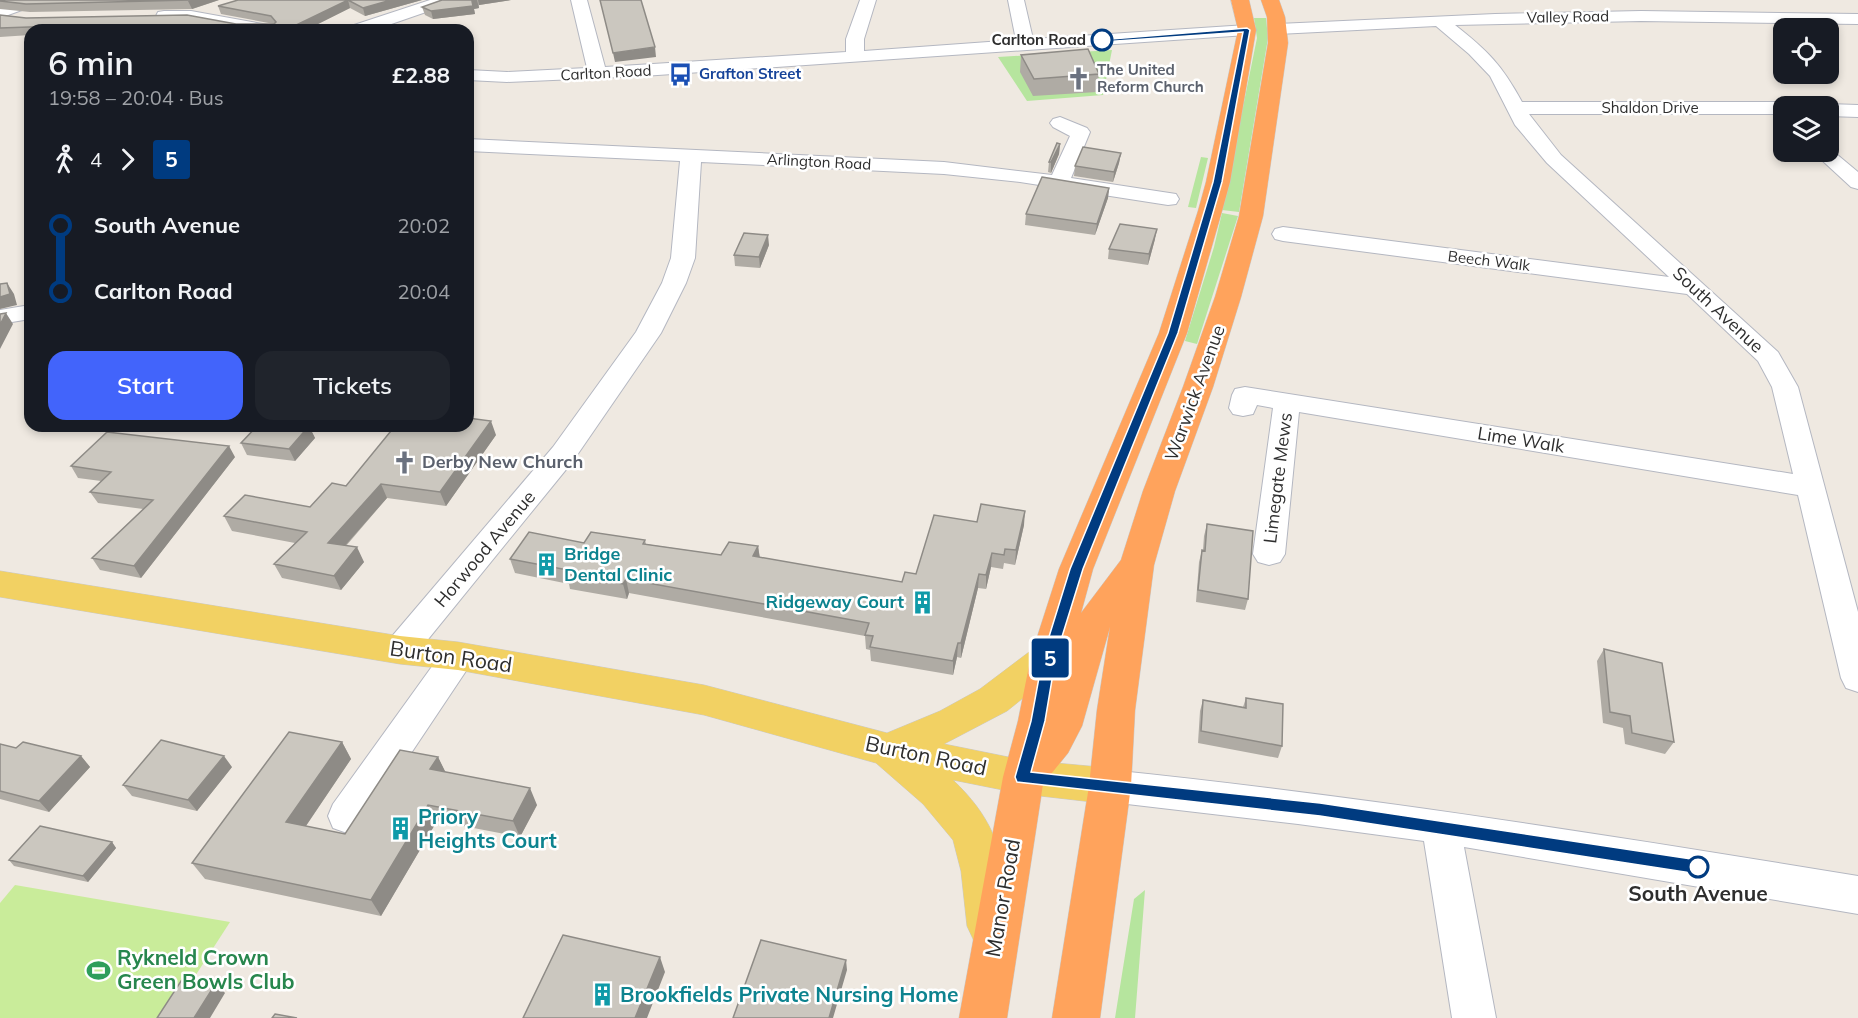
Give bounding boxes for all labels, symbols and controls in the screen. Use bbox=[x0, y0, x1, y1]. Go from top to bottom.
street label: Valley Road bbox=[1527, 6, 1609, 27]
map controls bbox=[1773, 18, 1839, 162]
button: locate bbox=[1773, 18, 1839, 84]
marker: Carlton Road bbox=[1091, 29, 1113, 51]
place label: Carlton Road bbox=[991, 30, 1086, 49]
text: 6 min bbox=[48, 42, 134, 83]
place label: The United Reform Church bbox=[1097, 60, 1204, 96]
text: £2.88 bbox=[392, 61, 450, 89]
street label: Carlton Road bbox=[560, 61, 652, 84]
bus stop icon: Grafton Street bbox=[668, 61, 694, 87]
place label: Grafton Street bbox=[699, 64, 801, 83]
church icon: The United Reform Church bbox=[1066, 66, 1092, 92]
text: 19:58 – 20:04 · Bus bbox=[48, 85, 224, 110]
button: layers bbox=[1773, 96, 1839, 162]
street label: Shaldon Drive bbox=[1601, 98, 1699, 117]
icon: walk bbox=[48, 143, 81, 176]
icon: forward bbox=[111, 143, 144, 176]
text: 5 bbox=[165, 146, 178, 172]
text: 4 bbox=[90, 147, 102, 172]
street label: Arlington Road bbox=[766, 149, 872, 174]
text: South Avenue bbox=[94, 211, 240, 239]
text: 20:02 bbox=[397, 213, 450, 238]
street label: Beech Walk bbox=[1447, 246, 1532, 275]
street label: South Avenue bbox=[1668, 262, 1769, 358]
text: Carlton Road bbox=[94, 277, 233, 305]
text: 20:04 bbox=[397, 279, 450, 304]
street label: Warwick Avenue bbox=[1159, 322, 1230, 464]
button: Start bbox=[48, 351, 243, 420]
button: Tickets bbox=[255, 351, 450, 420]
street label: Limegate Mews bbox=[1258, 411, 1297, 545]
street label: Lime Walk bbox=[1476, 421, 1567, 458]
church icon: Derby New Church bbox=[391, 449, 417, 475]
place label: Derby New Church bbox=[422, 450, 583, 473]
street label: Horwood Avenue bbox=[429, 486, 540, 612]
place label: Bridge Dental Clinic bbox=[564, 542, 672, 586]
building icon: Bridge Dental Clinic bbox=[533, 551, 559, 577]
building icon: Ridgeway Court bbox=[909, 589, 935, 615]
place label: Ridgeway Court bbox=[766, 590, 904, 613]
street label: Burton Road bbox=[388, 635, 514, 677]
line badge: 5 bbox=[1030, 638, 1070, 678]
text: 5 bbox=[1044, 645, 1056, 671]
street label: Burton Road bbox=[863, 730, 989, 781]
place label: Priory Heights Court bbox=[418, 803, 557, 853]
building icon: Priory Heights Court bbox=[387, 816, 413, 842]
street label: Manor Road bbox=[979, 837, 1025, 959]
marker: South Avenue bbox=[1687, 856, 1709, 878]
place label: South Avenue bbox=[1628, 880, 1768, 906]
place label: Rykneld Crown Green Bowls Club bbox=[117, 944, 294, 994]
sports icon: Rykneld Crown Green Bowls Club bbox=[86, 957, 112, 983]
place label: Brookfields Private Nursing Home bbox=[620, 981, 958, 1007]
building icon: Brookfields Private Nursing Home bbox=[589, 982, 615, 1008]

